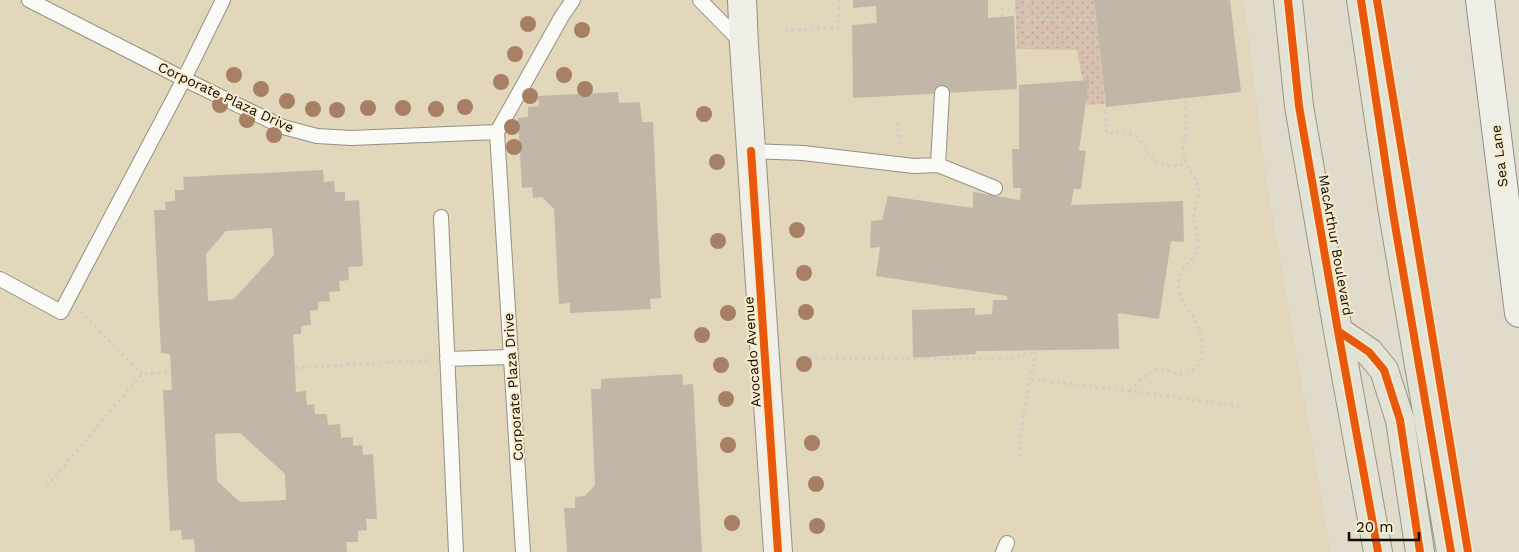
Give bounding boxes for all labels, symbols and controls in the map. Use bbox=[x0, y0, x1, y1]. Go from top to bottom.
street label: Corporate Plaza Drive bbox=[155, 58, 297, 136]
street label: Sea Lane bbox=[1487, 124, 1511, 188]
street label: MacArthur Boulevard bbox=[1316, 173, 1356, 317]
street label: Avocado Avenue bbox=[740, 296, 764, 408]
street label: Corporate Plaza Drive bbox=[500, 313, 526, 461]
scale bar bbox=[1349, 510, 1419, 542]
text: 20 m bbox=[1356, 518, 1394, 536]

